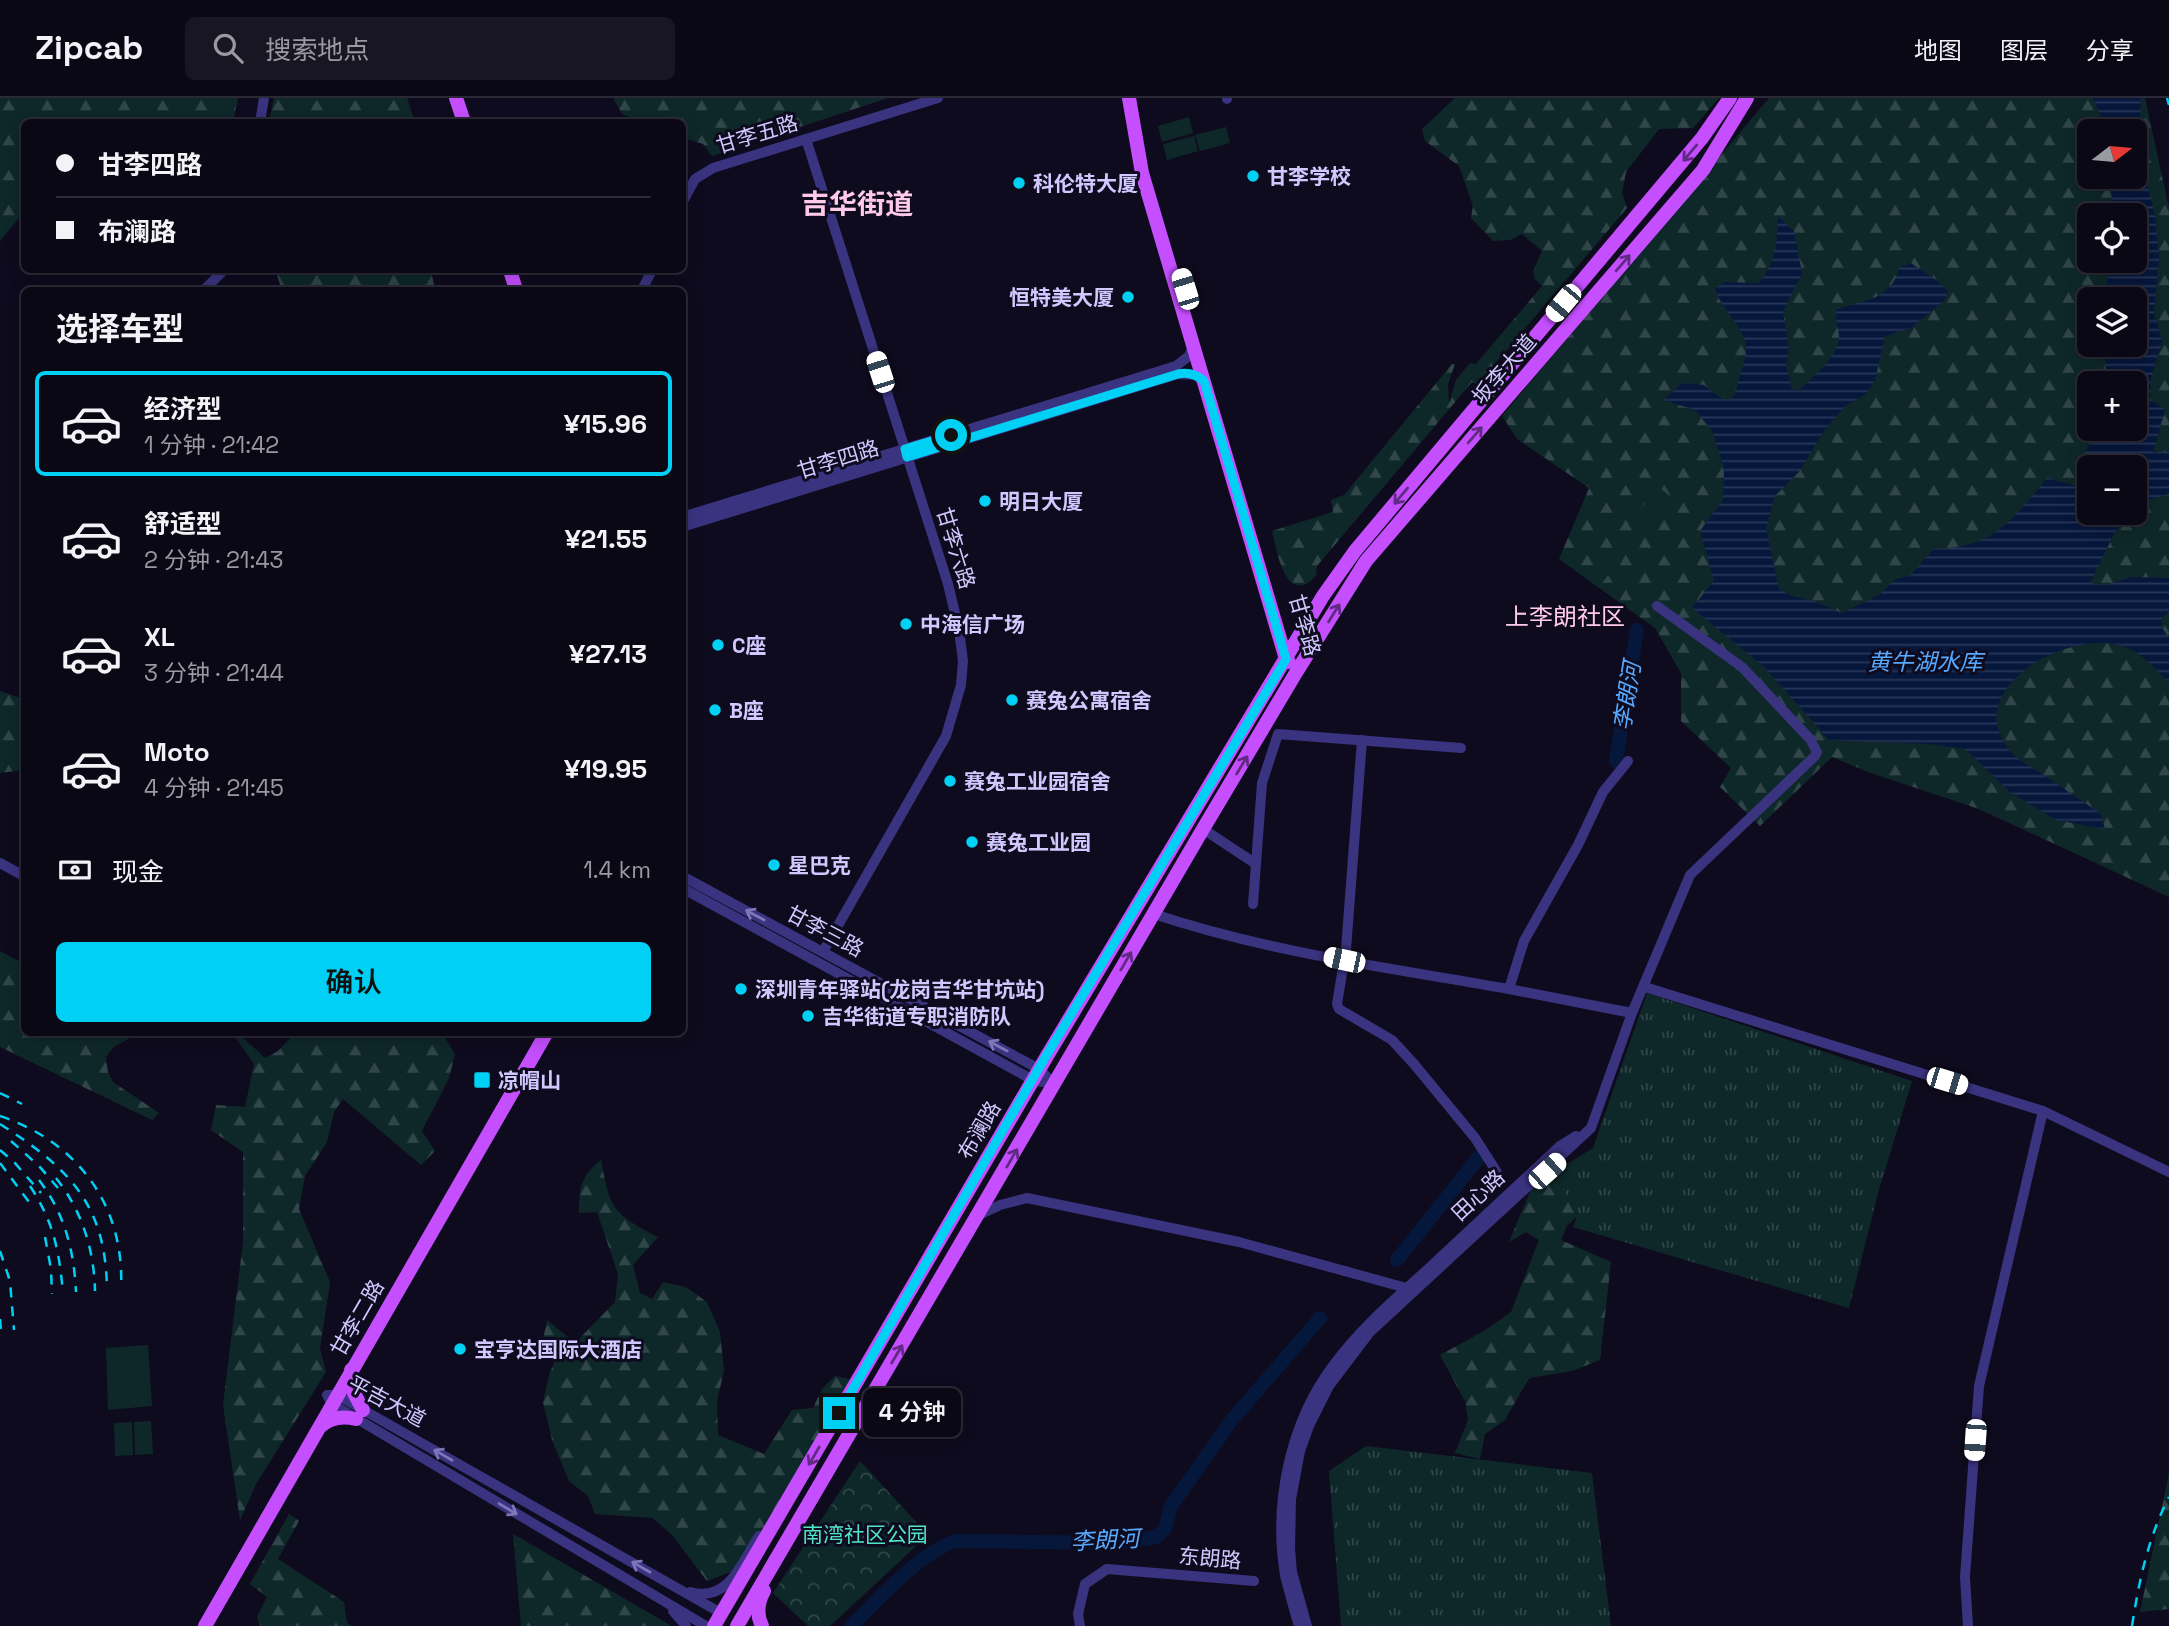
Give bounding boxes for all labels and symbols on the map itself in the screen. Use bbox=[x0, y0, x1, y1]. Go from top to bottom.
street label: 甘李五路 bbox=[713, 109, 801, 159]
north arrow bbox=[2077, 119, 2147, 189]
one-way arrow bbox=[1682, 144, 1698, 162]
place label: 甘李学校 bbox=[1267, 163, 1351, 190]
marker: 甘李学校 bbox=[1245, 168, 1261, 184]
place label: 科伦特大厦 bbox=[1033, 170, 1138, 197]
marker: 科伦特大厦 bbox=[1011, 175, 1027, 191]
district label: 吉华街道 bbox=[801, 186, 913, 222]
one-way arrow bbox=[1615, 254, 1631, 272]
car bbox=[1169, 266, 1202, 312]
car bbox=[1542, 280, 1585, 326]
place label: 恒特美大厦 bbox=[1009, 284, 1114, 311]
marker: 恒特美大厦 bbox=[1120, 289, 1136, 305]
street label: 坂李大道 bbox=[1466, 328, 1542, 410]
car bbox=[864, 349, 897, 395]
route start bbox=[935, 419, 967, 451]
one-way arrow bbox=[1467, 427, 1483, 445]
street label: 甘李四路 bbox=[794, 434, 882, 484]
one-way arrow bbox=[1394, 487, 1409, 505]
place label: 明日大厦 bbox=[999, 488, 1083, 515]
marker: 明日大厦 bbox=[977, 493, 993, 509]
street label: 甘李六路 bbox=[931, 504, 981, 592]
street label: 甘李路 bbox=[1283, 591, 1327, 659]
district label: 上李朗社区 bbox=[1505, 601, 1625, 632]
one-way arrow bbox=[1327, 604, 1341, 624]
place label: 中海信广场 bbox=[920, 611, 1025, 638]
marker: 中海信广场 bbox=[898, 616, 914, 632]
place label: C座 bbox=[732, 632, 767, 659]
marker: C座 bbox=[710, 637, 726, 653]
water label: 黄牛湖水库 bbox=[1868, 647, 1987, 677]
water label: 李朗河 bbox=[1607, 656, 1648, 732]
place label: 赛兔公寓宿舍 bbox=[1026, 687, 1152, 714]
marker: 赛兔公寓宿舍 bbox=[1004, 692, 1020, 708]
place label: B座 bbox=[729, 697, 764, 724]
marker: B座 bbox=[707, 702, 723, 718]
one-way arrow bbox=[1235, 755, 1249, 775]
place label: 赛兔工业园宿舍 bbox=[964, 768, 1111, 795]
marker: 赛兔工业园宿舍 bbox=[942, 773, 958, 789]
place label: 赛兔工业园 bbox=[986, 829, 1091, 856]
marker: 赛兔工业园 bbox=[964, 834, 980, 850]
place label: 星巴克 bbox=[788, 852, 851, 879]
marker: 星巴克 bbox=[766, 857, 782, 873]
street label: 甘李三路 bbox=[782, 899, 868, 963]
one-way arrow bbox=[745, 908, 766, 921]
car bbox=[1322, 945, 1367, 975]
one-way arrow bbox=[1120, 952, 1134, 972]
place label: 深圳青年驿站(龙岗吉华甘坑站) bbox=[755, 976, 1045, 1003]
marker: 深圳青年驿站(龙岗吉华甘坑站) bbox=[733, 981, 749, 997]
place label: 吉华街道专职消防队 bbox=[822, 1003, 1011, 1030]
marker: 吉华街道专职消防队 bbox=[800, 1008, 816, 1024]
one-way arrow bbox=[988, 1039, 1009, 1053]
car bbox=[1924, 1065, 1971, 1097]
place label: 凉帽山 bbox=[498, 1067, 561, 1094]
marker: 凉帽山 bbox=[472, 1070, 492, 1090]
street label: 布澜路 bbox=[952, 1096, 1006, 1164]
one-way arrow bbox=[1005, 1148, 1019, 1168]
car bbox=[1525, 1149, 1570, 1193]
street label: 田心路 bbox=[1446, 1164, 1510, 1226]
street label: 甘李二路 bbox=[324, 1275, 390, 1361]
place label: 宝亨达国际大酒店 bbox=[474, 1336, 642, 1363]
marker: 宝亨达国际大酒店 bbox=[452, 1341, 468, 1357]
one-way arrow bbox=[890, 1345, 904, 1365]
street label: 平吉大道 bbox=[344, 1369, 430, 1433]
callout: 4 分钟 bbox=[864, 1388, 962, 1438]
route end bbox=[823, 1397, 855, 1429]
car bbox=[1964, 1418, 1987, 1462]
one-way arrow bbox=[807, 1445, 821, 1465]
one-way arrow bbox=[433, 1448, 453, 1462]
one-way arrow bbox=[498, 1502, 518, 1516]
park label: 南湾社区公园 bbox=[802, 1521, 928, 1548]
water label: 李朗河 bbox=[1070, 1523, 1144, 1557]
street label: 东朗路 bbox=[1177, 1542, 1243, 1574]
one-way arrow bbox=[631, 1560, 651, 1574]

